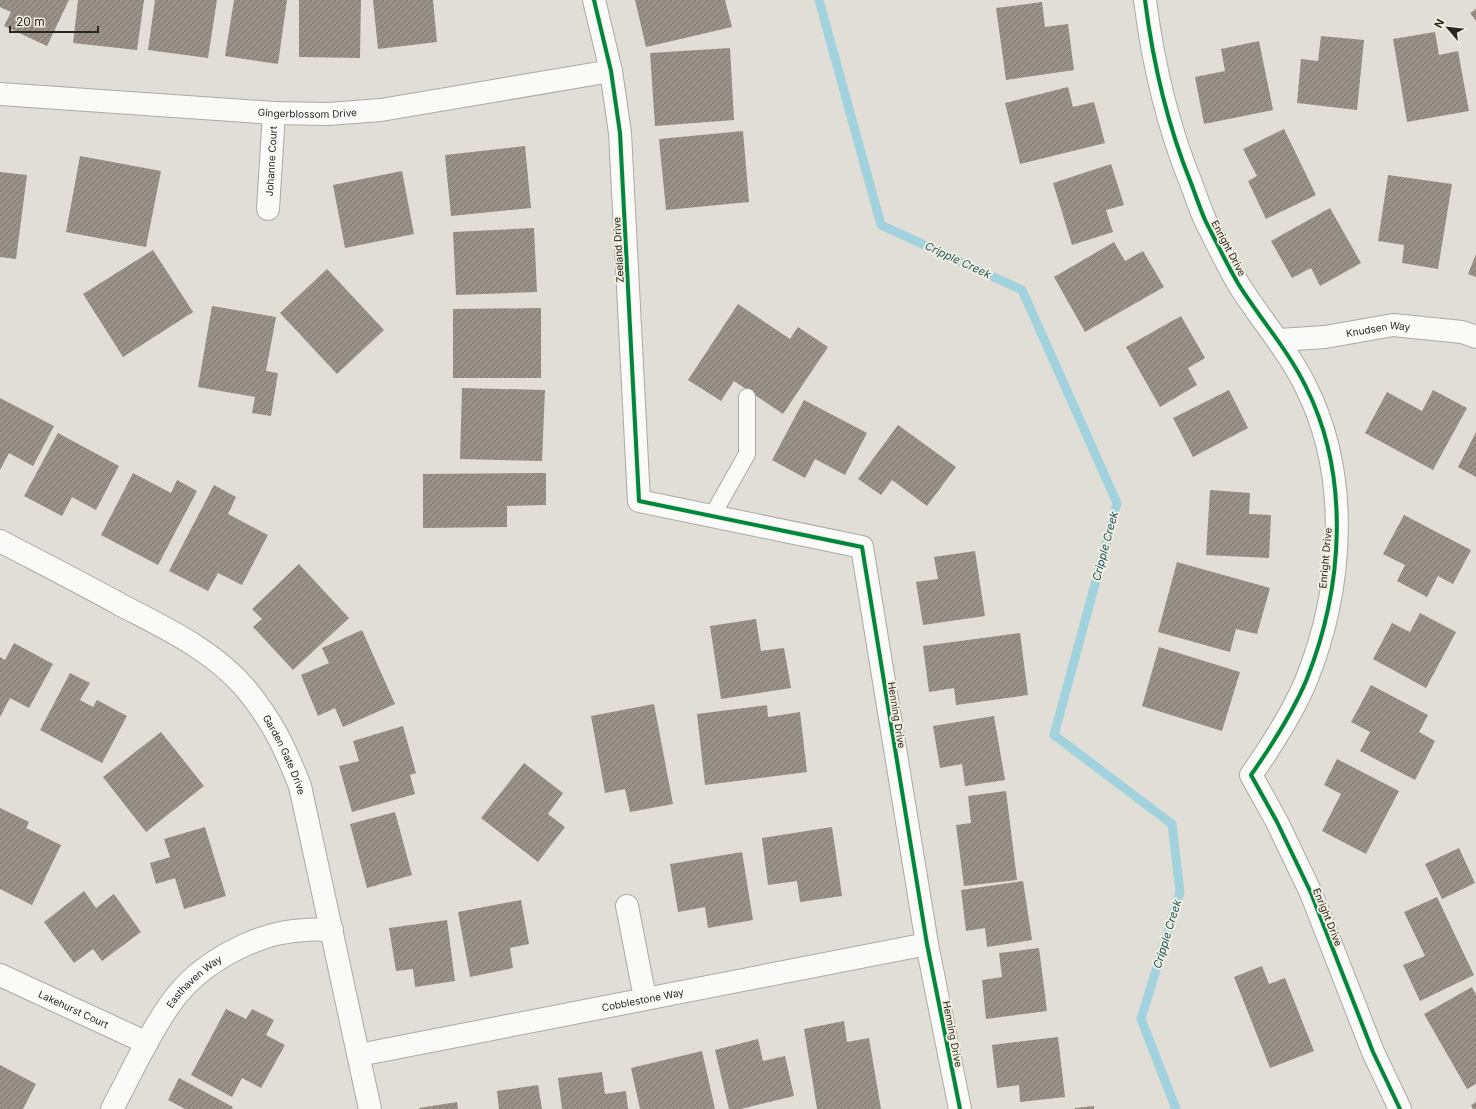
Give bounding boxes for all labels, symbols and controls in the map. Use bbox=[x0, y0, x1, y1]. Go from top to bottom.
scale bar bbox=[10, 8, 98, 34]
north arrow bbox=[1428, 8, 1468, 48]
text: 20 m bbox=[16, 14, 45, 29]
text: N bbox=[1431, 16, 1447, 30]
street label: Gingerblossom Drive bbox=[257, 106, 357, 120]
street label: Johanne Court bbox=[263, 125, 279, 197]
street label: Zeeland Drive bbox=[610, 217, 626, 283]
street label: Enright Drive bbox=[1209, 218, 1249, 278]
water label: Cripple Creek bbox=[923, 239, 994, 282]
street label: Knudsen Way bbox=[1345, 319, 1411, 339]
water label: Cripple Creek bbox=[1089, 509, 1121, 582]
street label: Enright Drive bbox=[1316, 527, 1334, 589]
street label: Henning Drive bbox=[886, 681, 908, 749]
street label: Garden Gate Drive bbox=[261, 712, 308, 796]
street label: Enright Drive bbox=[1311, 886, 1345, 948]
water label: Cripple Creek bbox=[1150, 897, 1184, 970]
street label: Easthaven Way bbox=[164, 952, 224, 1010]
street label: Cobblestone Way bbox=[601, 986, 685, 1013]
street label: Lakehurst Court bbox=[37, 988, 111, 1031]
street label: Henning Drive bbox=[941, 1000, 965, 1068]

